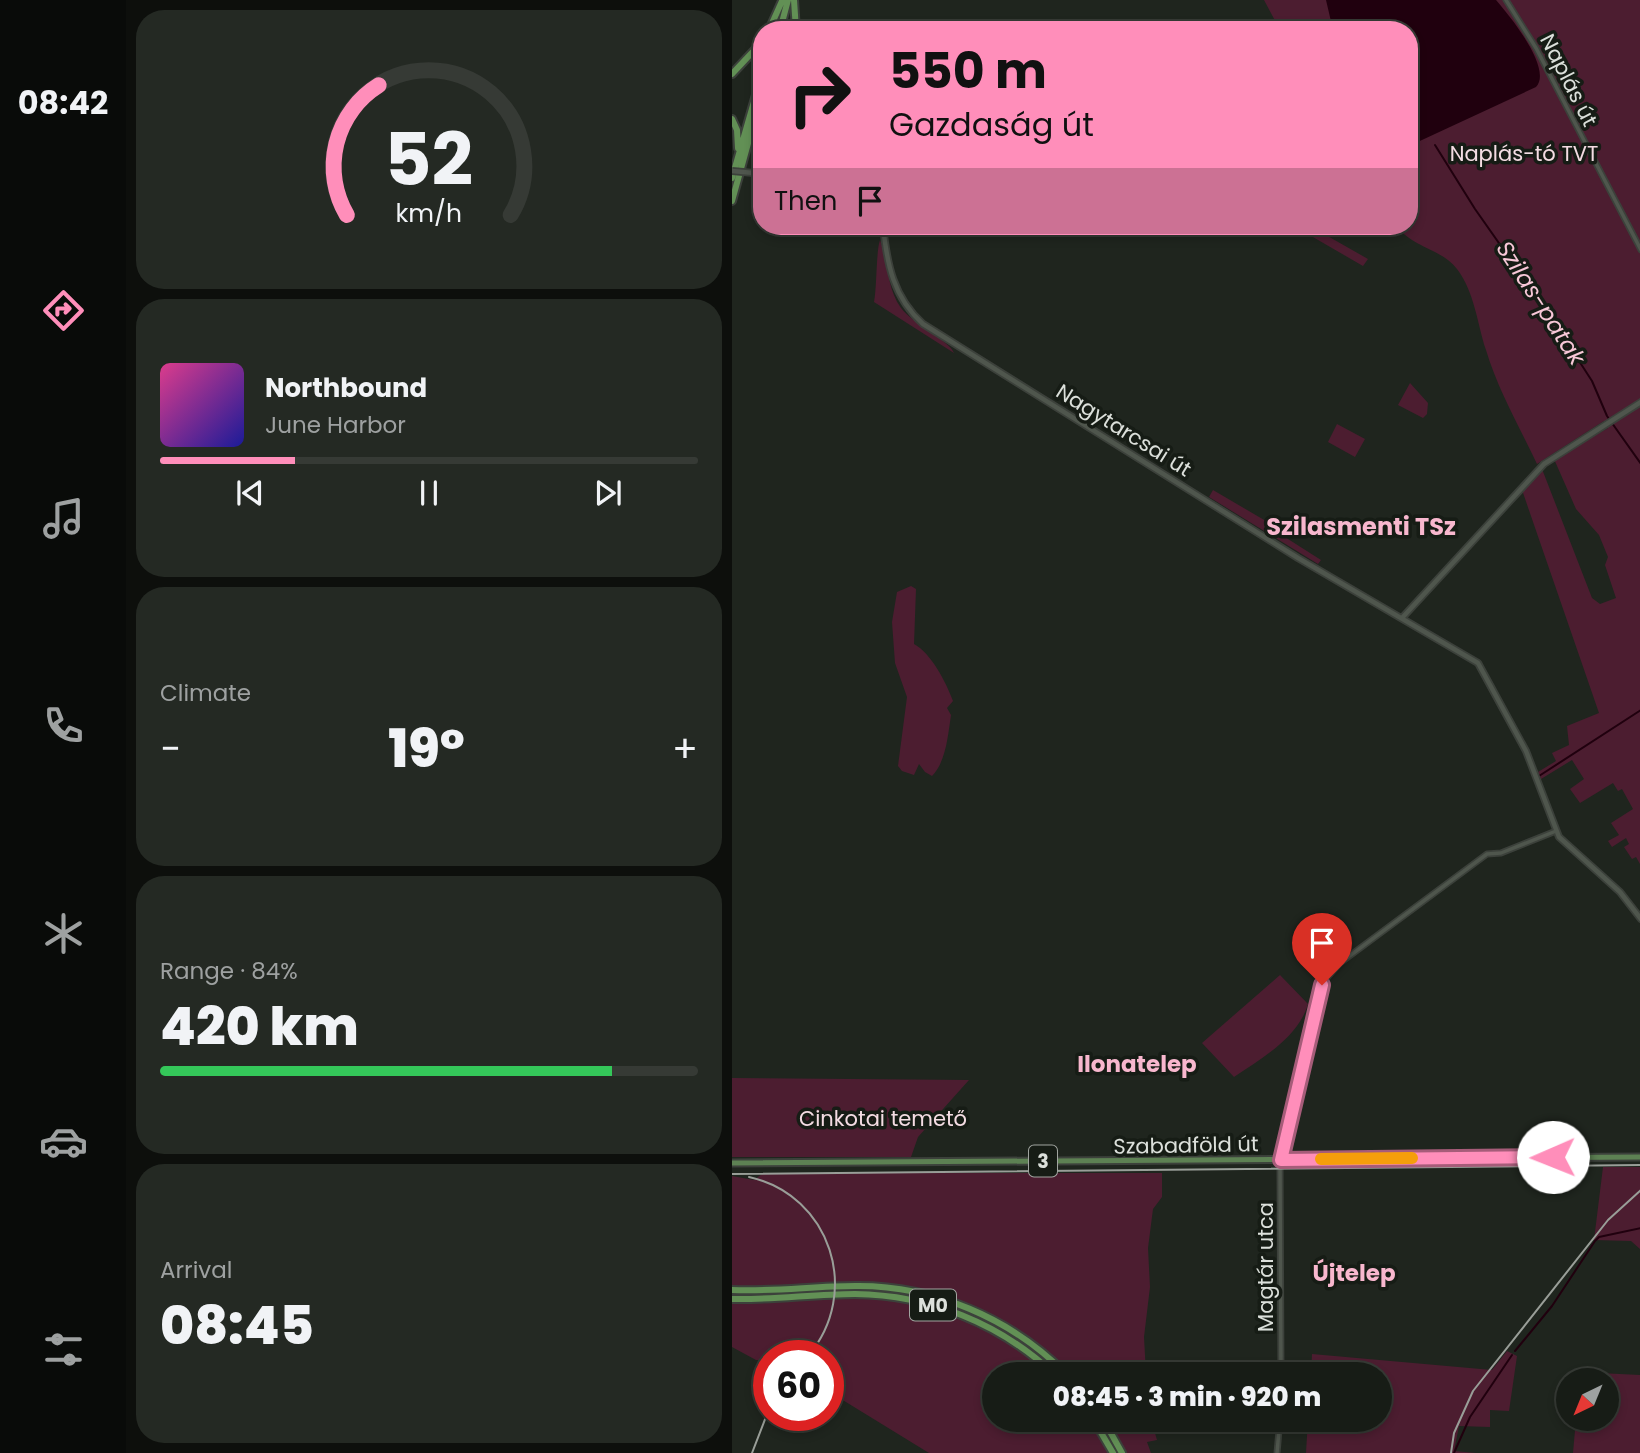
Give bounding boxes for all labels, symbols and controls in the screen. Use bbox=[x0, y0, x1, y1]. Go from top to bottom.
street label: Naplás út bbox=[1533, 29, 1605, 131]
text: 550 m bbox=[889, 37, 1047, 105]
icon: right bbox=[774, 49, 865, 140]
text: 08:42 bbox=[18, 80, 108, 125]
text: Gazdaság út bbox=[889, 102, 1094, 147]
text: 52 bbox=[385, 110, 473, 211]
park label: Naplás-tó TVT bbox=[1450, 139, 1598, 168]
icon: arrive bbox=[851, 182, 889, 220]
text: Then bbox=[774, 183, 837, 219]
text: km/h bbox=[396, 196, 462, 231]
water label: Szilas-patak bbox=[1489, 235, 1594, 372]
icon: directions bbox=[39, 286, 88, 335]
text: Northbound bbox=[265, 370, 427, 406]
street label: Nagytarcsai út bbox=[1051, 377, 1197, 483]
text: June Harbor bbox=[265, 409, 406, 441]
icon: previous bbox=[231, 474, 269, 512]
icon: pause bbox=[410, 474, 448, 512]
icon: next bbox=[589, 474, 627, 512]
icon: music bbox=[39, 494, 88, 543]
district label: Szilasmenti TSz bbox=[1266, 510, 1456, 543]
text: Climate bbox=[160, 677, 251, 709]
icon: phone bbox=[39, 701, 88, 750]
text: 19° bbox=[388, 712, 465, 785]
text: − bbox=[160, 722, 181, 775]
text: + bbox=[672, 722, 698, 775]
icon: climate bbox=[39, 909, 88, 958]
pin bbox=[1292, 913, 1352, 985]
icon: arrive bbox=[1303, 924, 1341, 962]
text: Range · 84% bbox=[160, 955, 298, 987]
text: 420 km bbox=[160, 990, 359, 1063]
district label: Ilonatelep bbox=[1077, 1048, 1197, 1080]
park label: Cinkotai temető bbox=[799, 1104, 967, 1133]
icon: car bbox=[39, 1117, 88, 1166]
position arrow bbox=[1516, 1120, 1590, 1194]
street label: Szabadföld út bbox=[1113, 1129, 1259, 1161]
road number: 3 bbox=[1029, 1146, 1057, 1176]
street label: Magtár utca bbox=[1251, 1202, 1280, 1332]
text: Arrival bbox=[160, 1254, 232, 1286]
district label: Újtelep bbox=[1312, 1257, 1396, 1289]
text: 08:45 bbox=[160, 1289, 314, 1362]
road number: M0 bbox=[910, 1289, 956, 1320]
icon: filters bbox=[39, 1325, 88, 1374]
speed limit sign: 60 bbox=[753, 1340, 844, 1431]
north arrow bbox=[1556, 1368, 1619, 1432]
map controls bbox=[1556, 1368, 1619, 1431]
text: 08:45 · 3 min · 920 m bbox=[1053, 1379, 1321, 1415]

